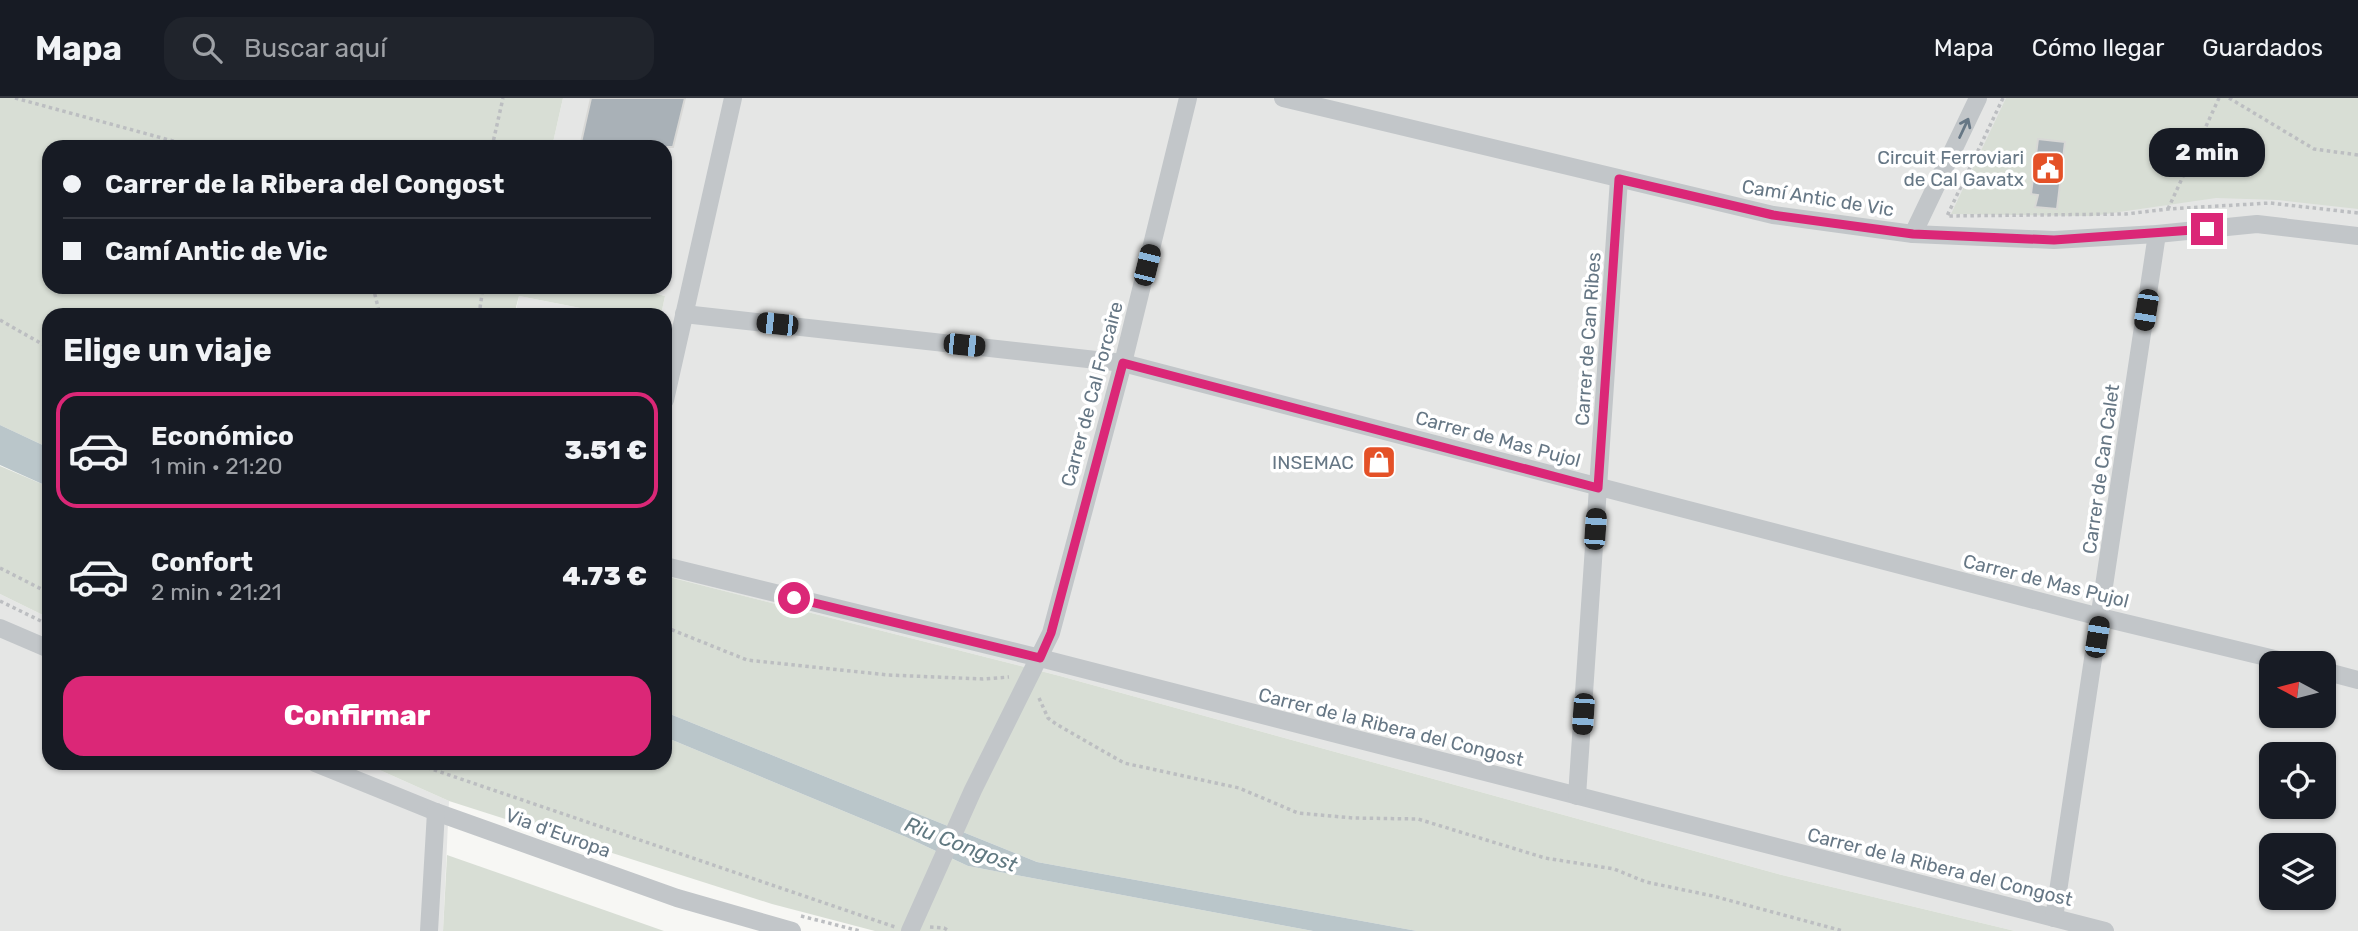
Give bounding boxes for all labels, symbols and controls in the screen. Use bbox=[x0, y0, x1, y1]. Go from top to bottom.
search box bbox=[164, 17, 654, 80]
text: Mapa bbox=[35, 29, 122, 68]
icon: search bbox=[188, 29, 226, 67]
text: Buscar aquí bbox=[244, 33, 387, 64]
text: Mapa bbox=[1934, 34, 1994, 62]
text: Cómo llegar bbox=[2032, 34, 2164, 62]
text: Guardados bbox=[2202, 34, 2323, 62]
one-way arrow bbox=[1957, 118, 1971, 139]
callout: 2 min bbox=[2149, 128, 2265, 176]
text: 2 min bbox=[2175, 138, 2239, 166]
place label: Circuit Ferroviari de Cal Gavatx bbox=[1877, 146, 2024, 191]
public building icon: Circuit Ferroviari de Cal Gavatx bbox=[2029, 149, 2067, 187]
text: Carrer de la Ribera del Congost bbox=[105, 169, 504, 200]
street label: Camí Antic de Vic bbox=[1740, 175, 1896, 221]
route end bbox=[2191, 213, 2223, 245]
text: Camí Antic de Vic bbox=[105, 236, 328, 267]
car bbox=[1132, 242, 1163, 288]
street label: Carrer de Can Ribes bbox=[1570, 251, 1606, 427]
car bbox=[2133, 288, 2160, 332]
street label: Carrer de Cal Forcaire bbox=[1056, 299, 1128, 489]
car bbox=[756, 311, 799, 337]
text: Elige un viaje bbox=[63, 331, 272, 369]
car bbox=[943, 332, 986, 358]
street label: Carrer de Can Calet bbox=[2078, 382, 2124, 555]
street label: Carrer de Mas Pujol bbox=[1413, 406, 1583, 472]
icon: car bbox=[67, 419, 130, 482]
text: Económico bbox=[151, 421, 294, 452]
text: 3.51 € bbox=[564, 435, 647, 466]
shop icon: INSEMAC bbox=[1360, 443, 1398, 481]
place label: INSEMAC bbox=[1272, 451, 1354, 474]
text: 1 min · 21:20 bbox=[151, 452, 283, 480]
car bbox=[1584, 507, 1607, 551]
icon: car bbox=[67, 545, 130, 608]
text: Confort bbox=[151, 547, 253, 578]
street label: Carrer de Mas Pujol bbox=[1961, 549, 2131, 613]
text: 4.73 € bbox=[562, 561, 647, 592]
text: 2 min · 21:21 bbox=[151, 578, 282, 606]
route start bbox=[778, 582, 810, 614]
car bbox=[2084, 615, 2111, 659]
north arrow bbox=[2259, 651, 2336, 728]
map controls bbox=[2259, 651, 2336, 910]
button: Confirmar bbox=[63, 676, 651, 756]
street label: Carrer de la Ribera del Congost bbox=[1256, 683, 1527, 771]
car bbox=[1572, 692, 1595, 736]
button: locate bbox=[2259, 742, 2336, 819]
street label: Via d'Europa bbox=[502, 803, 614, 863]
water label: Riu Congost bbox=[901, 811, 1022, 877]
street label: Carrer de la Ribera del Congost bbox=[1805, 823, 2076, 911]
button: layers bbox=[2259, 833, 2336, 910]

